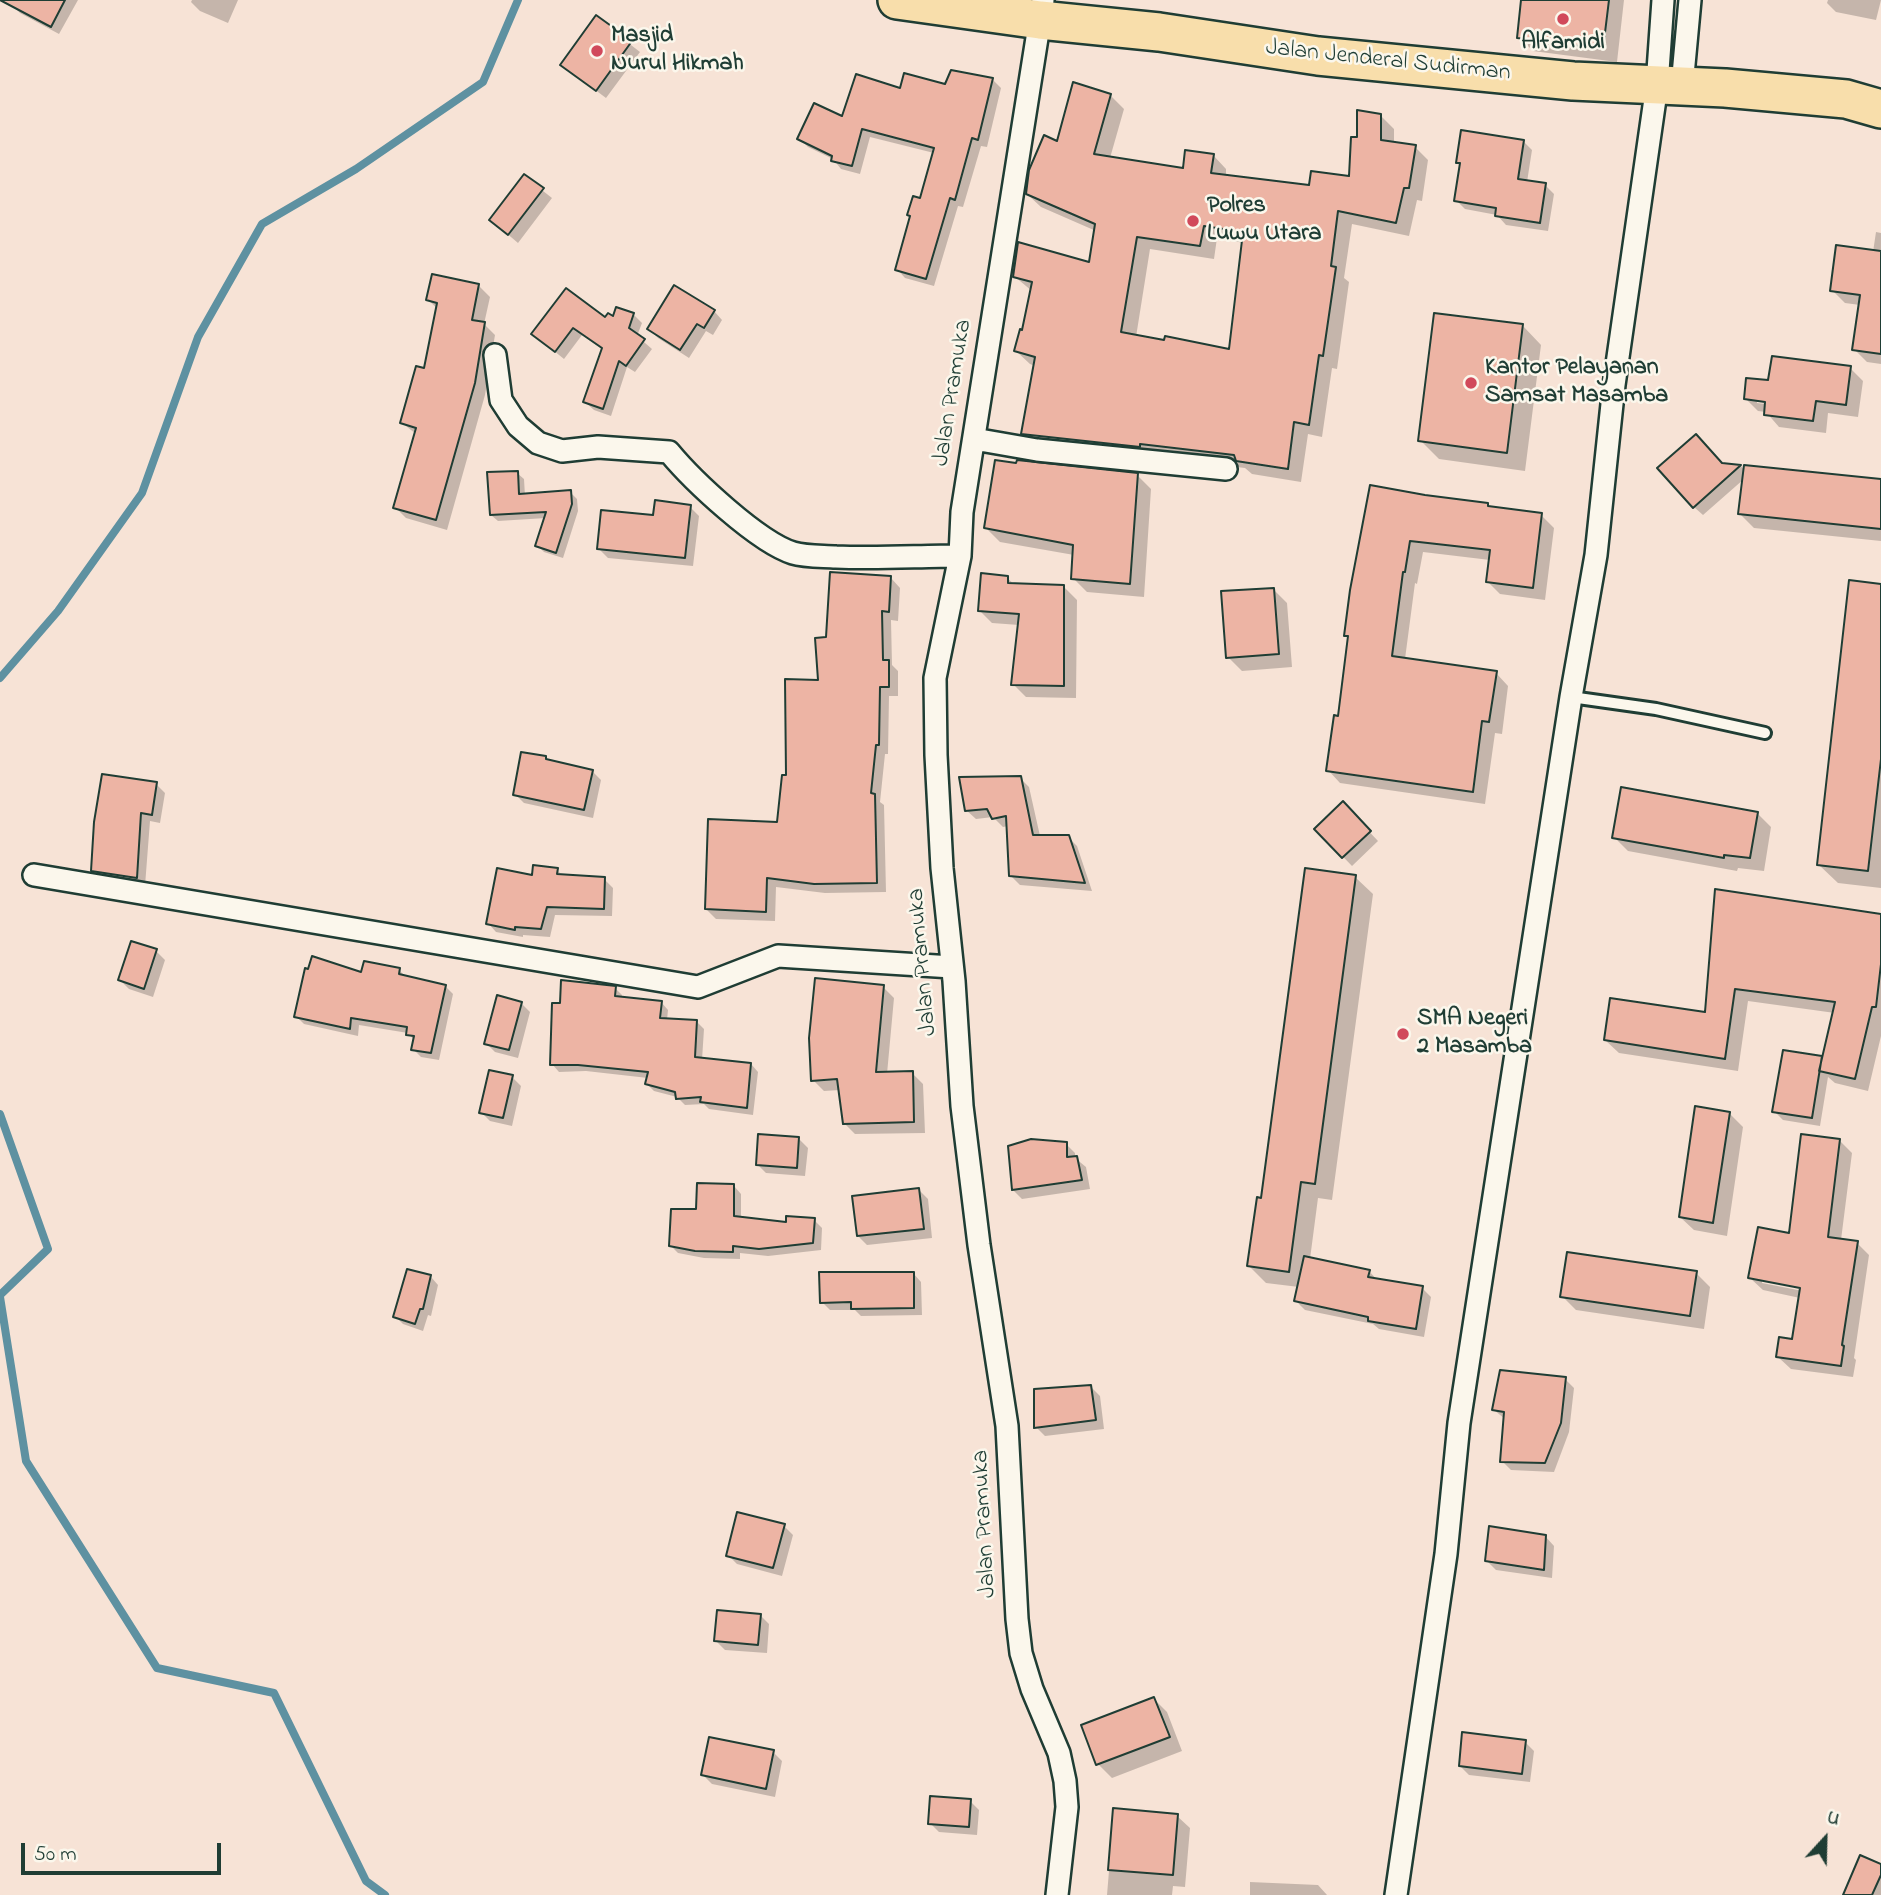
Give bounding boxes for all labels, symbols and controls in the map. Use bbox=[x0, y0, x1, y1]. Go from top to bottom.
marker: Alfamidi bbox=[1555, 11, 1571, 27]
place label: Masjid Nurul Hikmah bbox=[611, 23, 744, 79]
place label: Alfamidi bbox=[1521, 30, 1605, 58]
street label: Jalan Jenderal Sudirman bbox=[1264, 35, 1512, 89]
marker: Masjid Nurul Hikmah bbox=[589, 43, 605, 59]
place label: Polres Luwu Utara bbox=[1207, 193, 1322, 249]
marker: Polres Luwu Utara bbox=[1185, 213, 1201, 229]
street label: Jalan Pramuka bbox=[928, 318, 980, 468]
place label: Kantor Pelayanan Samsat Masamba bbox=[1485, 355, 1668, 411]
marker: Kantor Pelayanan Samsat Masamba bbox=[1463, 375, 1479, 391]
street label: Jalan Pramuka bbox=[903, 887, 945, 1037]
place label: SMA Negeri 2 Masamba bbox=[1417, 1006, 1532, 1062]
marker: SMA Negeri 2 Masamba bbox=[1395, 1026, 1411, 1042]
street label: Jalan Pramuka bbox=[968, 1449, 1004, 1599]
north arrow bbox=[1790, 1804, 1860, 1874]
text: U bbox=[1822, 1804, 1844, 1834]
scale bar bbox=[24, 1828, 224, 1872]
text: 50 m bbox=[34, 1840, 77, 1870]

